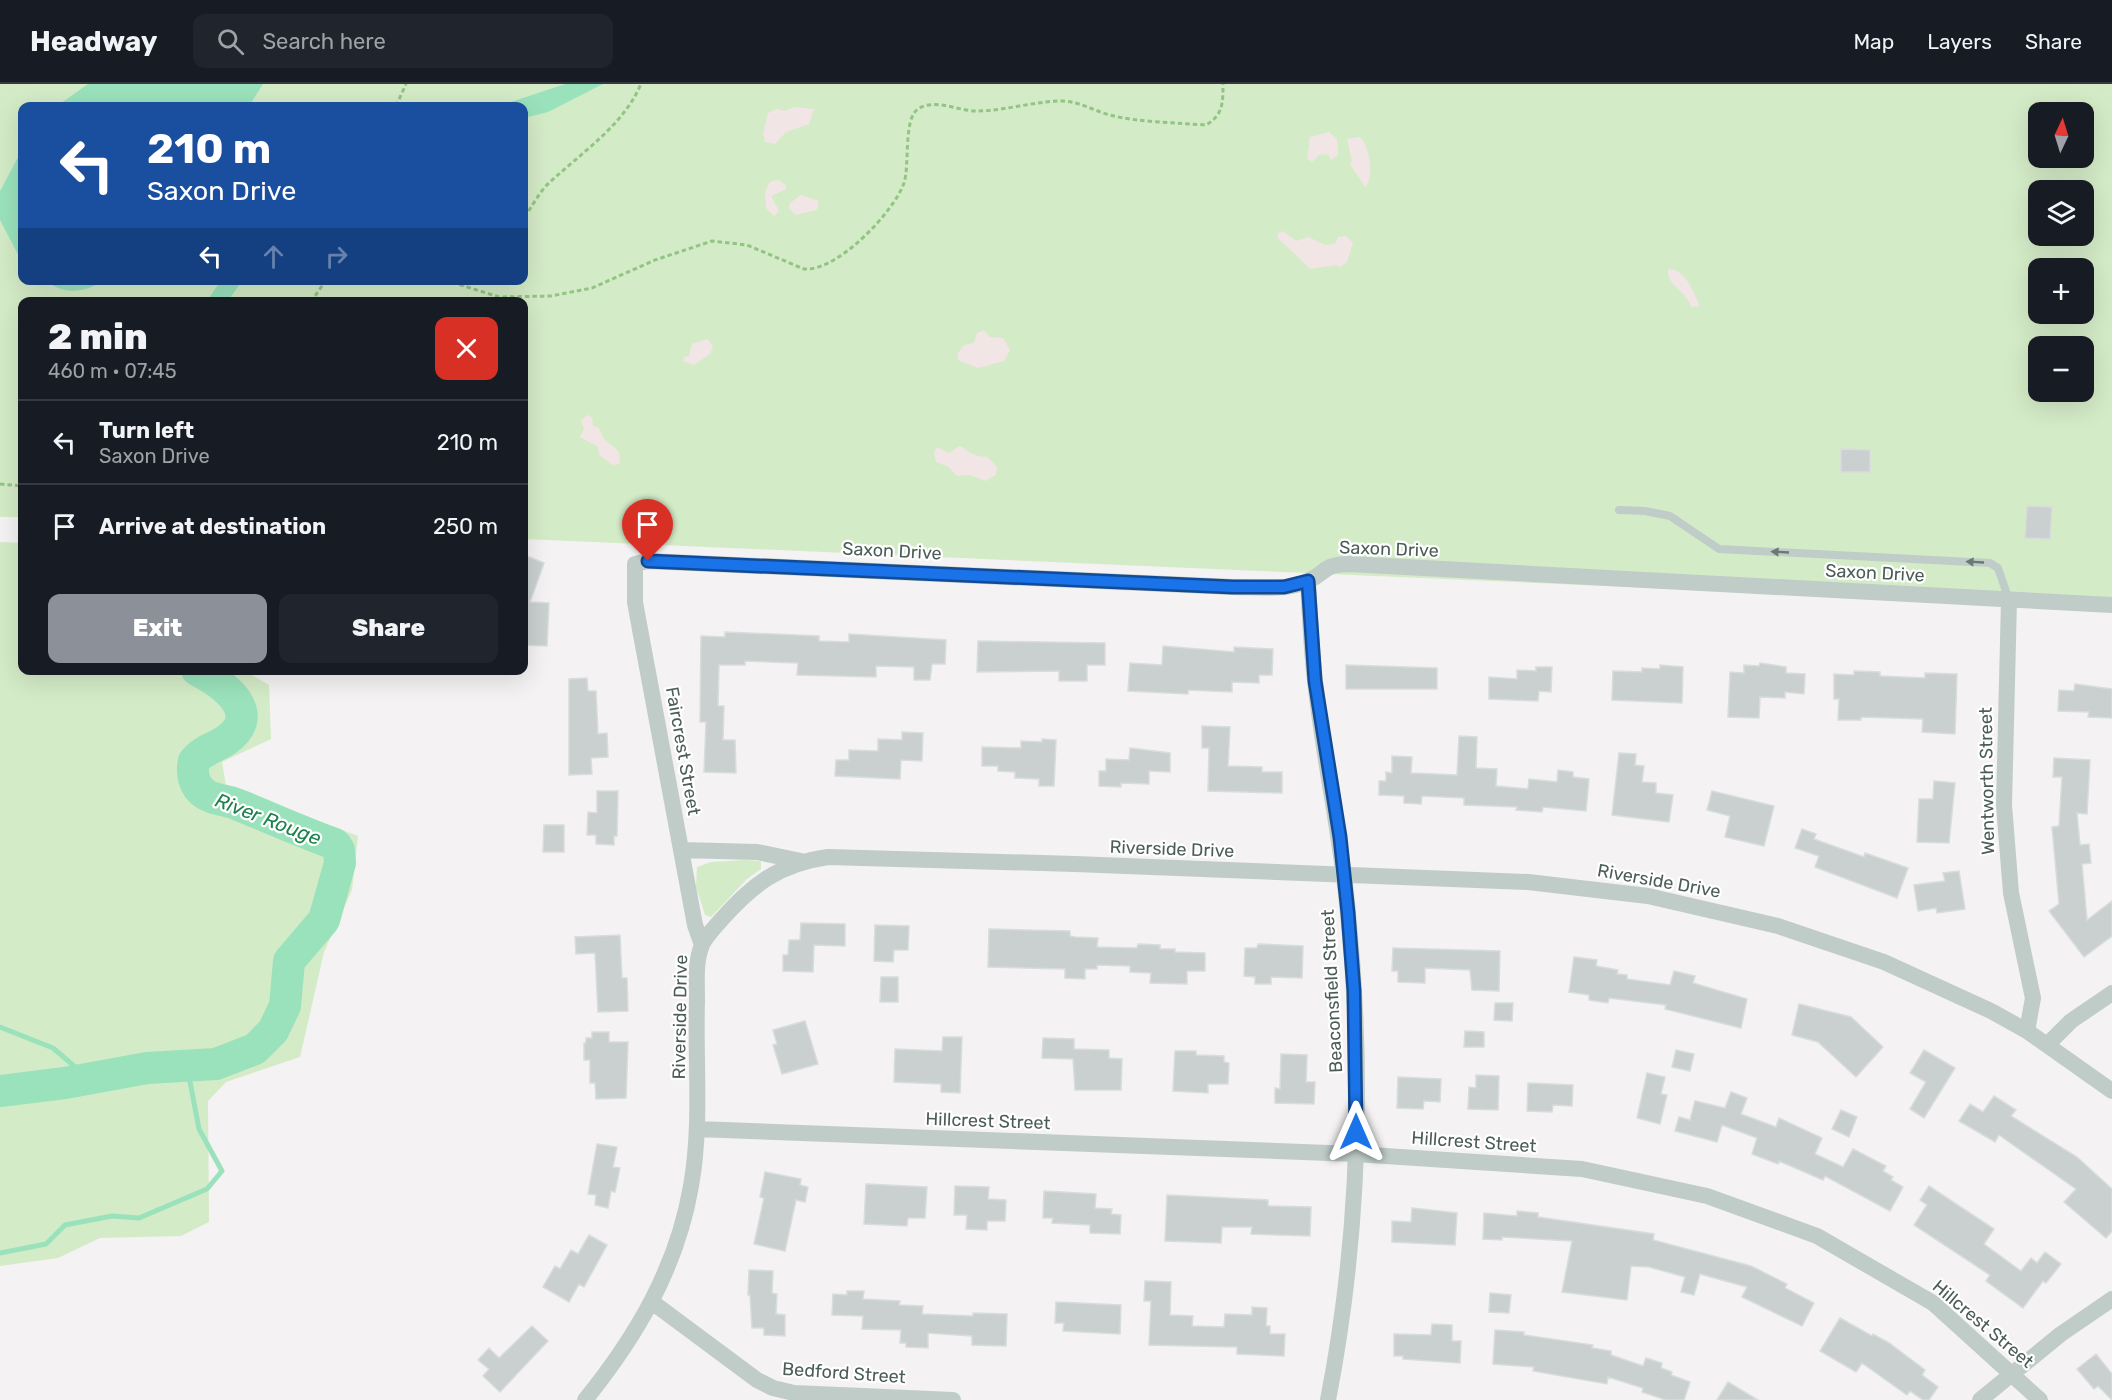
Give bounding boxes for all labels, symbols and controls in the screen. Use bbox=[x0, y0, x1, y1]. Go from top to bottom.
search box bbox=[193, 14, 613, 68]
text: Headway bbox=[30, 25, 157, 58]
icon: search bbox=[214, 25, 247, 58]
text: Search here bbox=[262, 28, 386, 55]
text: Map bbox=[1853, 29, 1894, 54]
text: Layers bbox=[1927, 29, 1992, 54]
text: Share bbox=[2025, 29, 2082, 54]
north arrow bbox=[2028, 102, 2094, 168]
map controls bbox=[2028, 102, 2094, 402]
text: 210 m bbox=[147, 124, 271, 174]
icon: left bbox=[48, 126, 126, 204]
text: Saxon Drive bbox=[147, 175, 296, 207]
button: layers bbox=[2028, 180, 2094, 246]
icon: left bbox=[194, 240, 227, 273]
icon: ahead bbox=[257, 240, 290, 273]
icon: right bbox=[320, 240, 353, 273]
button: + bbox=[2028, 258, 2094, 324]
text: 2 min bbox=[48, 315, 148, 358]
button: close bbox=[435, 317, 498, 380]
button: − bbox=[2028, 336, 2094, 402]
text: 460 m · 07:45 bbox=[48, 359, 177, 383]
text: Turn left bbox=[99, 417, 194, 444]
icon: left bbox=[48, 426, 81, 459]
text: 210 m bbox=[437, 429, 498, 456]
text: Saxon Drive bbox=[99, 444, 210, 468]
pin bbox=[622, 499, 673, 561]
icon: arrive bbox=[631, 508, 664, 541]
icon: arrive bbox=[48, 510, 81, 543]
text: Arrive at destination bbox=[99, 513, 326, 540]
text: 250 m bbox=[433, 513, 498, 540]
street label: Saxon Drive bbox=[1339, 536, 1439, 562]
street label: Saxon Drive bbox=[842, 537, 942, 565]
one-way arrow bbox=[1771, 548, 1790, 557]
one-way arrow bbox=[1966, 558, 1985, 567]
street label: Saxon Drive bbox=[1825, 559, 1925, 587]
button: Exit bbox=[48, 594, 267, 663]
button: Share bbox=[279, 594, 498, 663]
street label: Faircrest Street bbox=[661, 685, 705, 817]
street label: Wentworth Street bbox=[1975, 707, 1999, 855]
water label: River Rouge bbox=[212, 788, 324, 850]
street label: Riverside Drive bbox=[1109, 836, 1235, 862]
street label: Riverside Drive bbox=[1596, 859, 1722, 903]
street label: Beaconsfield Street bbox=[1317, 909, 1347, 1073]
street label: Riverside Drive bbox=[668, 954, 692, 1080]
position arrow bbox=[1324, 1100, 1388, 1164]
street label: Hillcrest Street bbox=[925, 1108, 1051, 1134]
street label: Hillcrest Street bbox=[1411, 1127, 1537, 1157]
street label: Hillcrest Street bbox=[1928, 1275, 2038, 1373]
street label: Bedford Street bbox=[782, 1358, 906, 1388]

